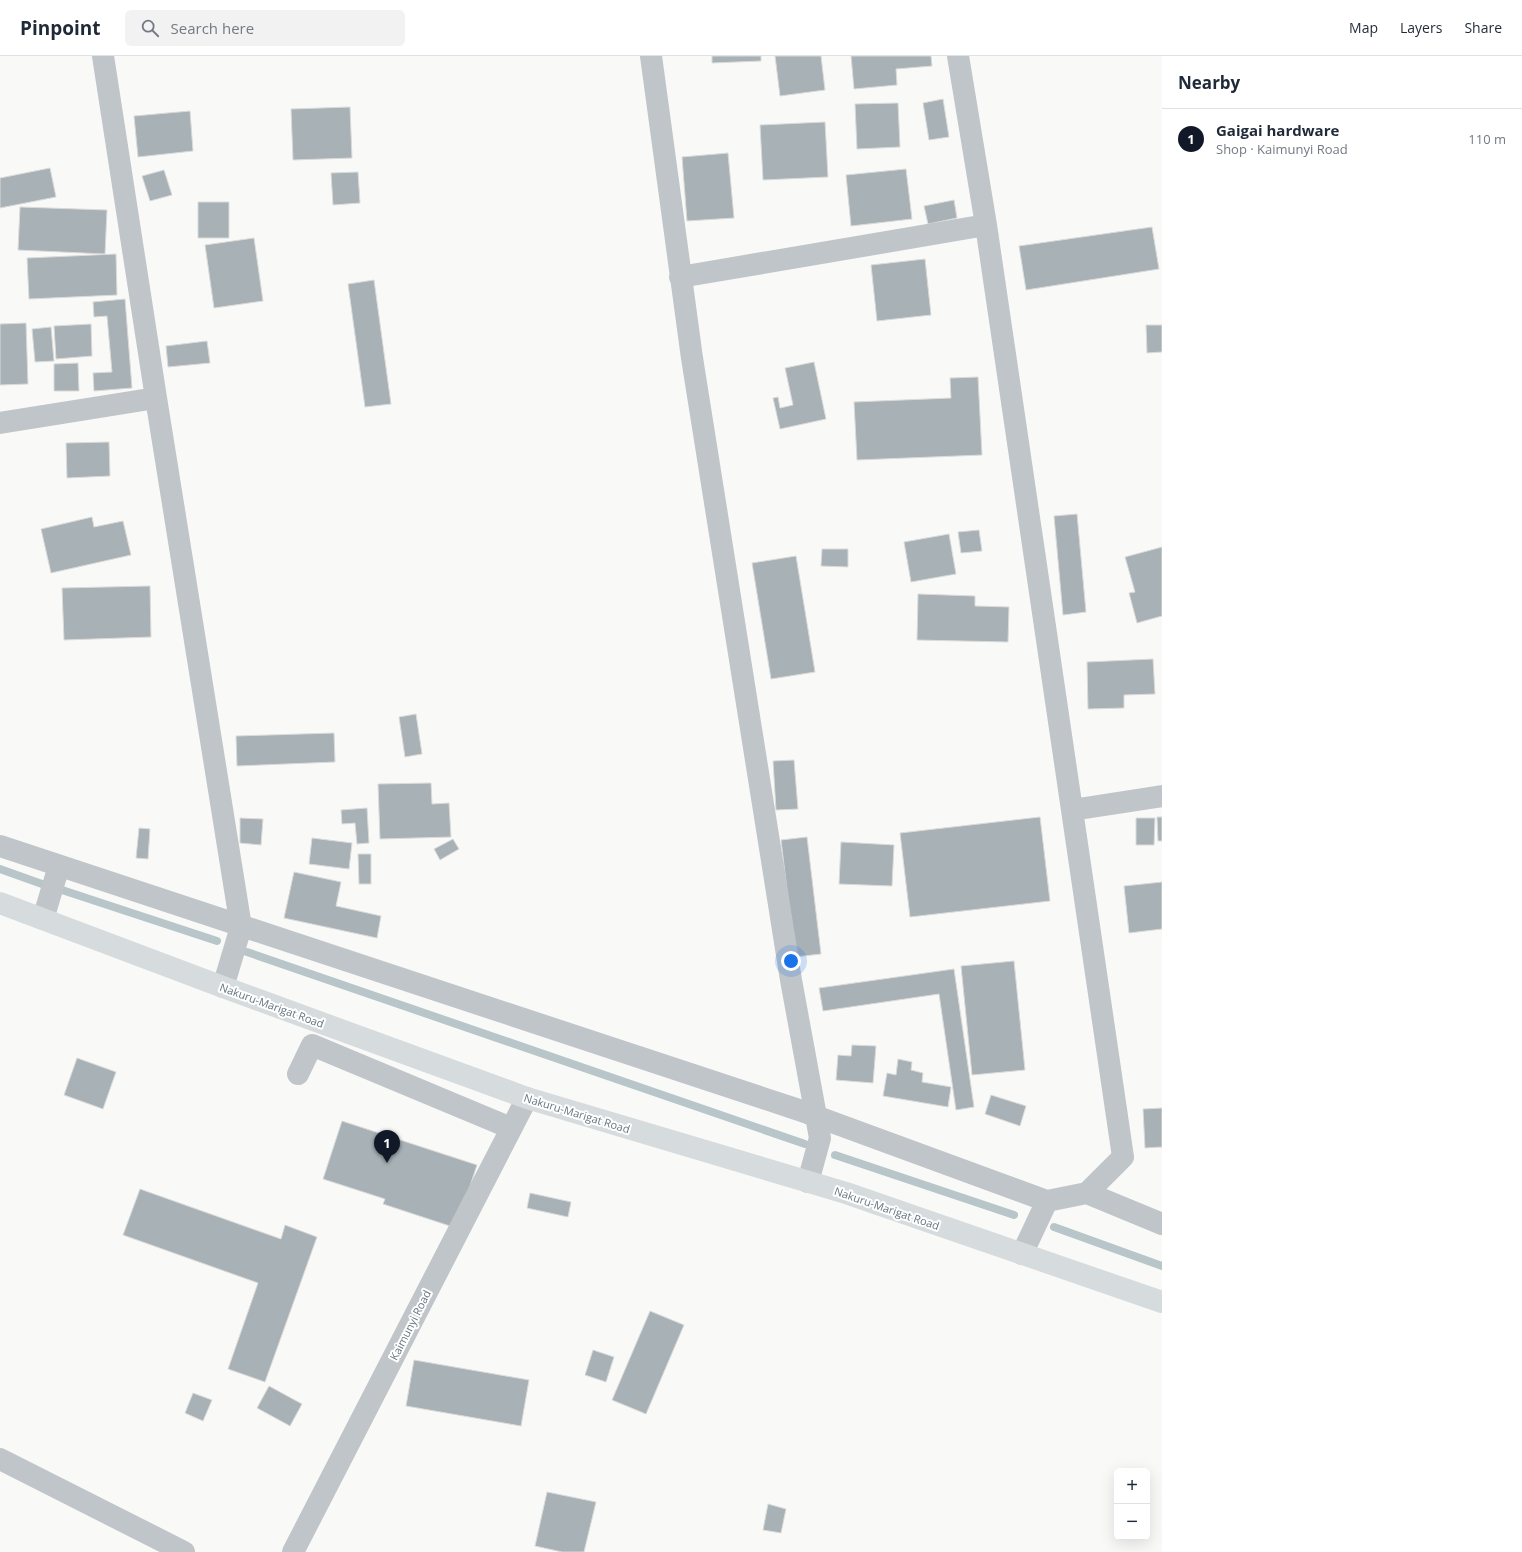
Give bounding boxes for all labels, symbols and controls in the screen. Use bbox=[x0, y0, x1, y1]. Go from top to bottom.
search box bbox=[125, 10, 405, 46]
text: Pinpoint bbox=[20, 15, 101, 41]
icon: search bbox=[139, 17, 161, 39]
text: Search here bbox=[171, 18, 254, 38]
text: Map bbox=[1349, 18, 1378, 37]
text: Layers bbox=[1400, 18, 1442, 37]
text: Share bbox=[1464, 18, 1502, 37]
text: Nearby bbox=[1178, 71, 1240, 94]
text: Gaigai hardware bbox=[1216, 120, 1339, 140]
text: 1 bbox=[1187, 130, 1195, 148]
text: 110 m bbox=[1468, 130, 1506, 148]
text: Shop · Kaimunyi Road bbox=[1216, 140, 1348, 158]
your location bbox=[781, 951, 801, 971]
street label: Nakuru-Marigat Road bbox=[218, 979, 326, 1031]
street label: Nakuru-Marigat Road bbox=[522, 1090, 632, 1136]
pin: 1 bbox=[374, 1130, 400, 1163]
street label: Nakuru-Marigat Road bbox=[833, 1183, 941, 1233]
street label: Kaimunyi Road bbox=[386, 1287, 434, 1363]
map controls bbox=[1114, 1468, 1150, 1540]
button: + bbox=[1114, 1468, 1150, 1504]
button: − bbox=[1114, 1504, 1150, 1540]

